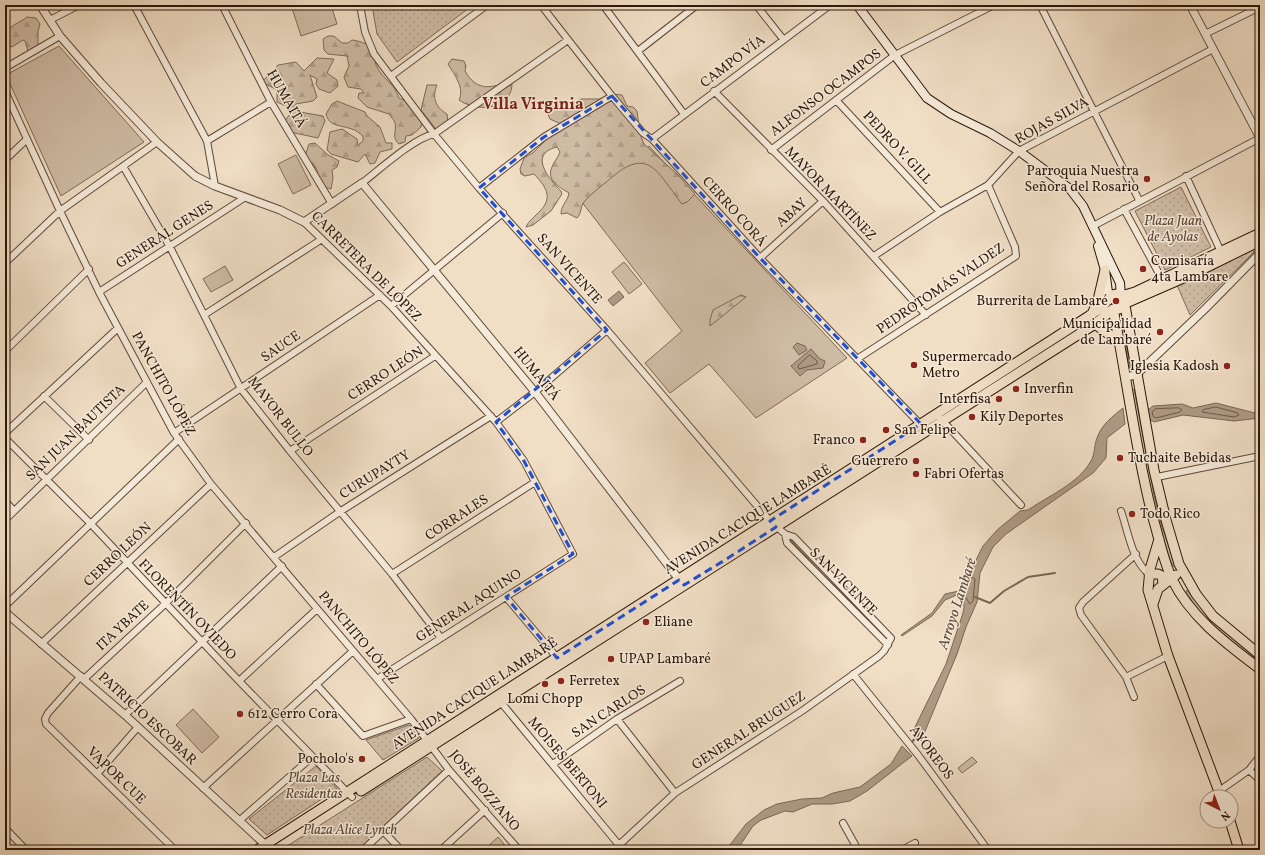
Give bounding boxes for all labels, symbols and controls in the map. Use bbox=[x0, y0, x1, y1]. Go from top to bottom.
street label: CAMPO VÍA bbox=[697, 31, 770, 93]
street label: ALFONSO OCAMPOS bbox=[766, 45, 886, 141]
street label: HUMAITÁ bbox=[262, 66, 310, 132]
street label: ROJAS SILVA bbox=[1012, 93, 1092, 149]
district label: Villa Virginia bbox=[482, 94, 584, 116]
street label: PEDRO V. GILL bbox=[858, 107, 936, 189]
street label: MAYOR MARTÍNEZ bbox=[780, 143, 880, 245]
place label: Parroquia Nuestra Señora del Rosario bbox=[1024, 162, 1139, 197]
street label: CERRO CORÁ bbox=[697, 173, 771, 251]
marker: Parroquia Nuestra Señora del Rosario bbox=[1142, 174, 1152, 184]
street label: ABAY bbox=[772, 194, 812, 232]
street label: GENERAL GENES bbox=[113, 196, 217, 274]
street label: CARRETERA DE LÓPEZ bbox=[306, 207, 426, 327]
park label: Plaza Juan de Ayolas bbox=[1144, 212, 1202, 247]
street label: SAN VICENTE bbox=[532, 230, 606, 308]
street label: PEDROTOMÁS VALDEZ bbox=[873, 239, 1009, 339]
place label: Comisaría 4ta Lambare bbox=[1151, 252, 1229, 287]
marker: Comisaría 4ta Lambare bbox=[1138, 264, 1148, 274]
place label: Burrerita de Lambaré bbox=[977, 292, 1108, 311]
marker: Burrerita de Lambaré bbox=[1111, 296, 1121, 306]
place label: Municipalidad de Lambaré bbox=[1062, 315, 1152, 350]
street label: SAUCE bbox=[257, 327, 305, 367]
marker: Municipalidad de Lambaré bbox=[1155, 327, 1165, 337]
street label: PANCHITO LÓPEZ bbox=[126, 328, 200, 440]
street label: CERRO LEÓN bbox=[344, 342, 427, 406]
street label: HUMAITÁ bbox=[508, 343, 564, 405]
place label: Supermercado Metro bbox=[922, 348, 1012, 383]
place label: Iglesia Kadosh bbox=[1130, 357, 1219, 376]
marker: Supermercado Metro bbox=[909, 360, 919, 370]
marker: Iglesia Kadosh bbox=[1222, 361, 1232, 371]
street label: MAYOR BULLO bbox=[243, 373, 317, 461]
street label: SAN JUAN BAUTISTA bbox=[22, 380, 130, 485]
place label: Inverfin bbox=[1024, 380, 1074, 399]
marker: Inverfin bbox=[1011, 384, 1021, 394]
place label: Interfisa bbox=[939, 390, 991, 409]
marker: Interfisa bbox=[994, 394, 1004, 404]
place label: Kily Deportes bbox=[980, 408, 1063, 427]
marker: Kily Deportes bbox=[967, 412, 977, 422]
place label: San Felipe bbox=[894, 421, 957, 440]
marker: San Felipe bbox=[881, 425, 891, 435]
place label: Franco bbox=[813, 431, 855, 450]
marker: Franco bbox=[858, 435, 868, 445]
street label: CURUPAYTY bbox=[336, 446, 414, 504]
place label: Tuchaite Bebidas bbox=[1128, 449, 1231, 468]
place label: Guerrero bbox=[852, 452, 908, 471]
marker: Tuchaite Bebidas bbox=[1115, 453, 1125, 463]
marker: Guerrero bbox=[911, 456, 921, 466]
street label: AVENIDA CACIQUE LAMBARÉ bbox=[661, 461, 835, 579]
place label: Fabri Ofertas bbox=[924, 465, 1004, 484]
marker: Fabri Ofertas bbox=[911, 469, 921, 479]
street label: CORRALES bbox=[422, 490, 492, 546]
place label: Todo Rico bbox=[1140, 505, 1200, 524]
marker: Todo Rico bbox=[1127, 509, 1137, 519]
street label: CERRO LEÓN bbox=[79, 518, 156, 591]
street label: SAN VICENTE bbox=[805, 544, 881, 620]
water label: Arroyo Lambaré bbox=[933, 554, 983, 653]
street label: FLORENTÍN OVIEDO bbox=[134, 555, 240, 665]
street label: GENERAL AQUINO bbox=[413, 565, 525, 647]
street label: PANCHITO LÓPEZ bbox=[313, 587, 403, 689]
street label: ITA YBATE bbox=[92, 596, 154, 656]
place label: Eliane bbox=[654, 613, 693, 632]
marker: Eliane bbox=[641, 617, 651, 627]
street label: AVENIDA CACIQUE LAMBARÉ bbox=[388, 633, 562, 755]
place label: UPAP Lambaré bbox=[619, 650, 711, 669]
marker: UPAP Lambaré bbox=[606, 654, 616, 664]
street label: PATRICIO ESCOBAR bbox=[93, 668, 201, 770]
place label: Ferretex bbox=[569, 672, 620, 691]
marker: Ferretex bbox=[556, 676, 566, 686]
marker: Lomi Chopp bbox=[540, 679, 550, 689]
street label: SAN CARLOS bbox=[568, 681, 650, 743]
street label: GENERAL BRUGUEZ bbox=[688, 687, 810, 775]
place label: Lomi Chopp bbox=[507, 690, 583, 709]
place label: 612 Cerro Cora bbox=[248, 705, 338, 724]
marker: 612 Cerro Cora bbox=[235, 709, 245, 719]
street label: MOISES BERTONI bbox=[523, 713, 611, 813]
street label: AYOREOS bbox=[904, 722, 958, 784]
street label: VAPOR CUE bbox=[82, 743, 150, 809]
street label: JOSÉ BOZZANO bbox=[444, 746, 524, 836]
place label: Pocholo's bbox=[297, 750, 354, 769]
marker: Pocholo's bbox=[357, 754, 367, 764]
park label: Plaza Las Residentas bbox=[285, 769, 343, 804]
north arrow bbox=[1199, 789, 1239, 829]
text: N bbox=[1217, 807, 1233, 824]
park label: Plaza Alice Lynch bbox=[303, 821, 397, 840]

